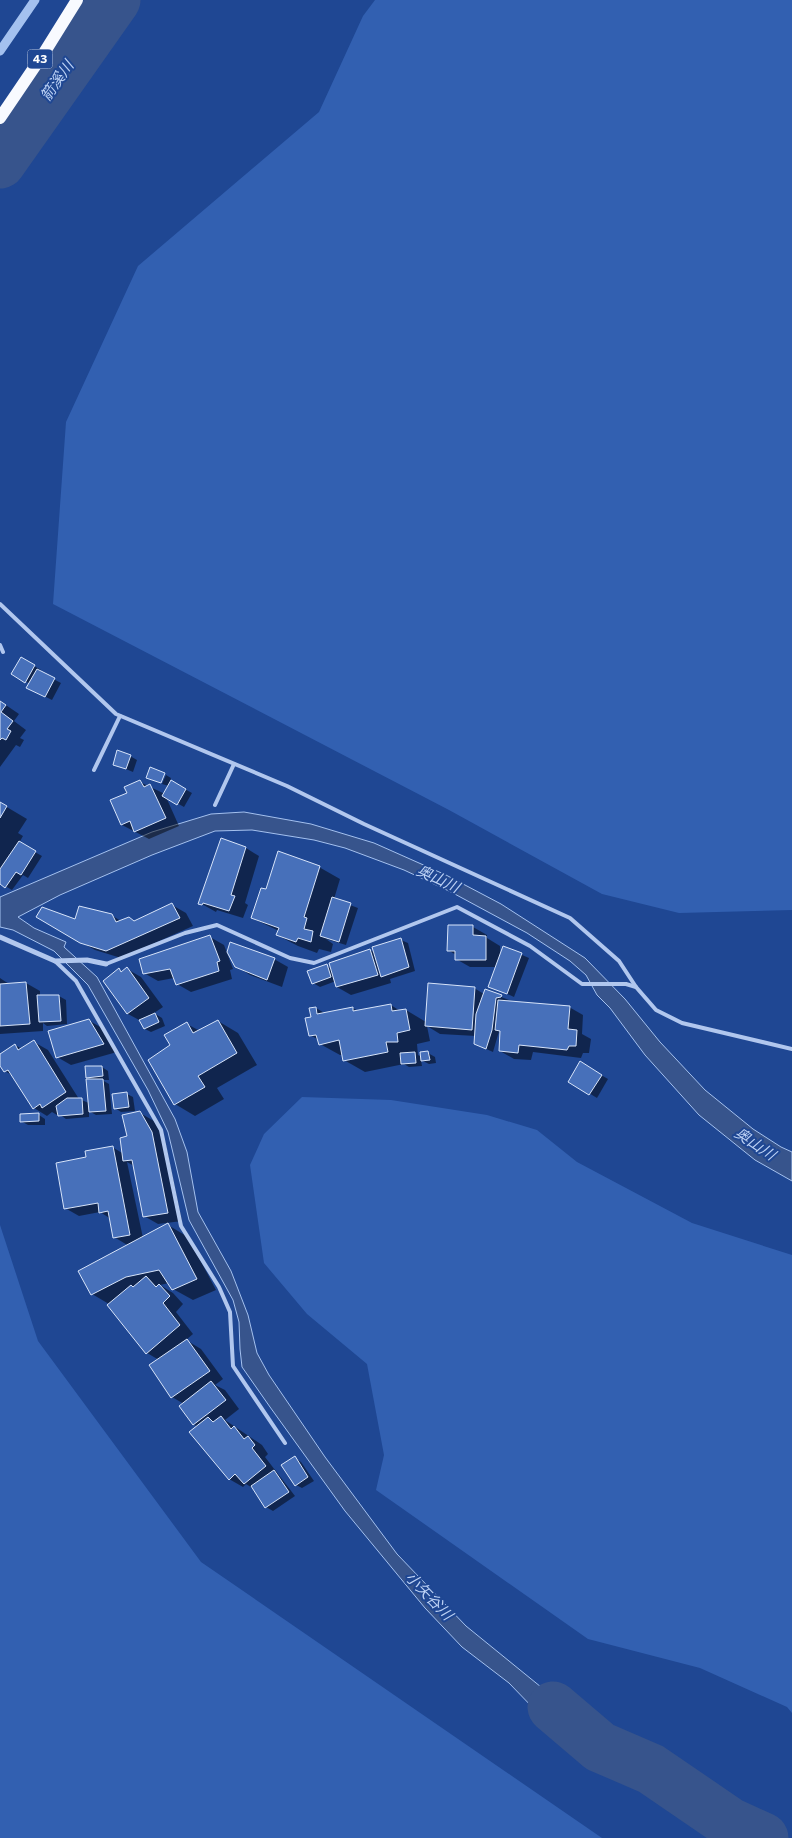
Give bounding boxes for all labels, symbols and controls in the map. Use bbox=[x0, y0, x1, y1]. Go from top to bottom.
road number: 43 bbox=[28, 50, 52, 68]
water label: 箭溪川 bbox=[36, 55, 78, 104]
water label: 奥山川 bbox=[414, 860, 464, 897]
water label: 奥山川 bbox=[732, 1123, 781, 1164]
water label: 小矢谷川 bbox=[402, 1567, 458, 1625]

